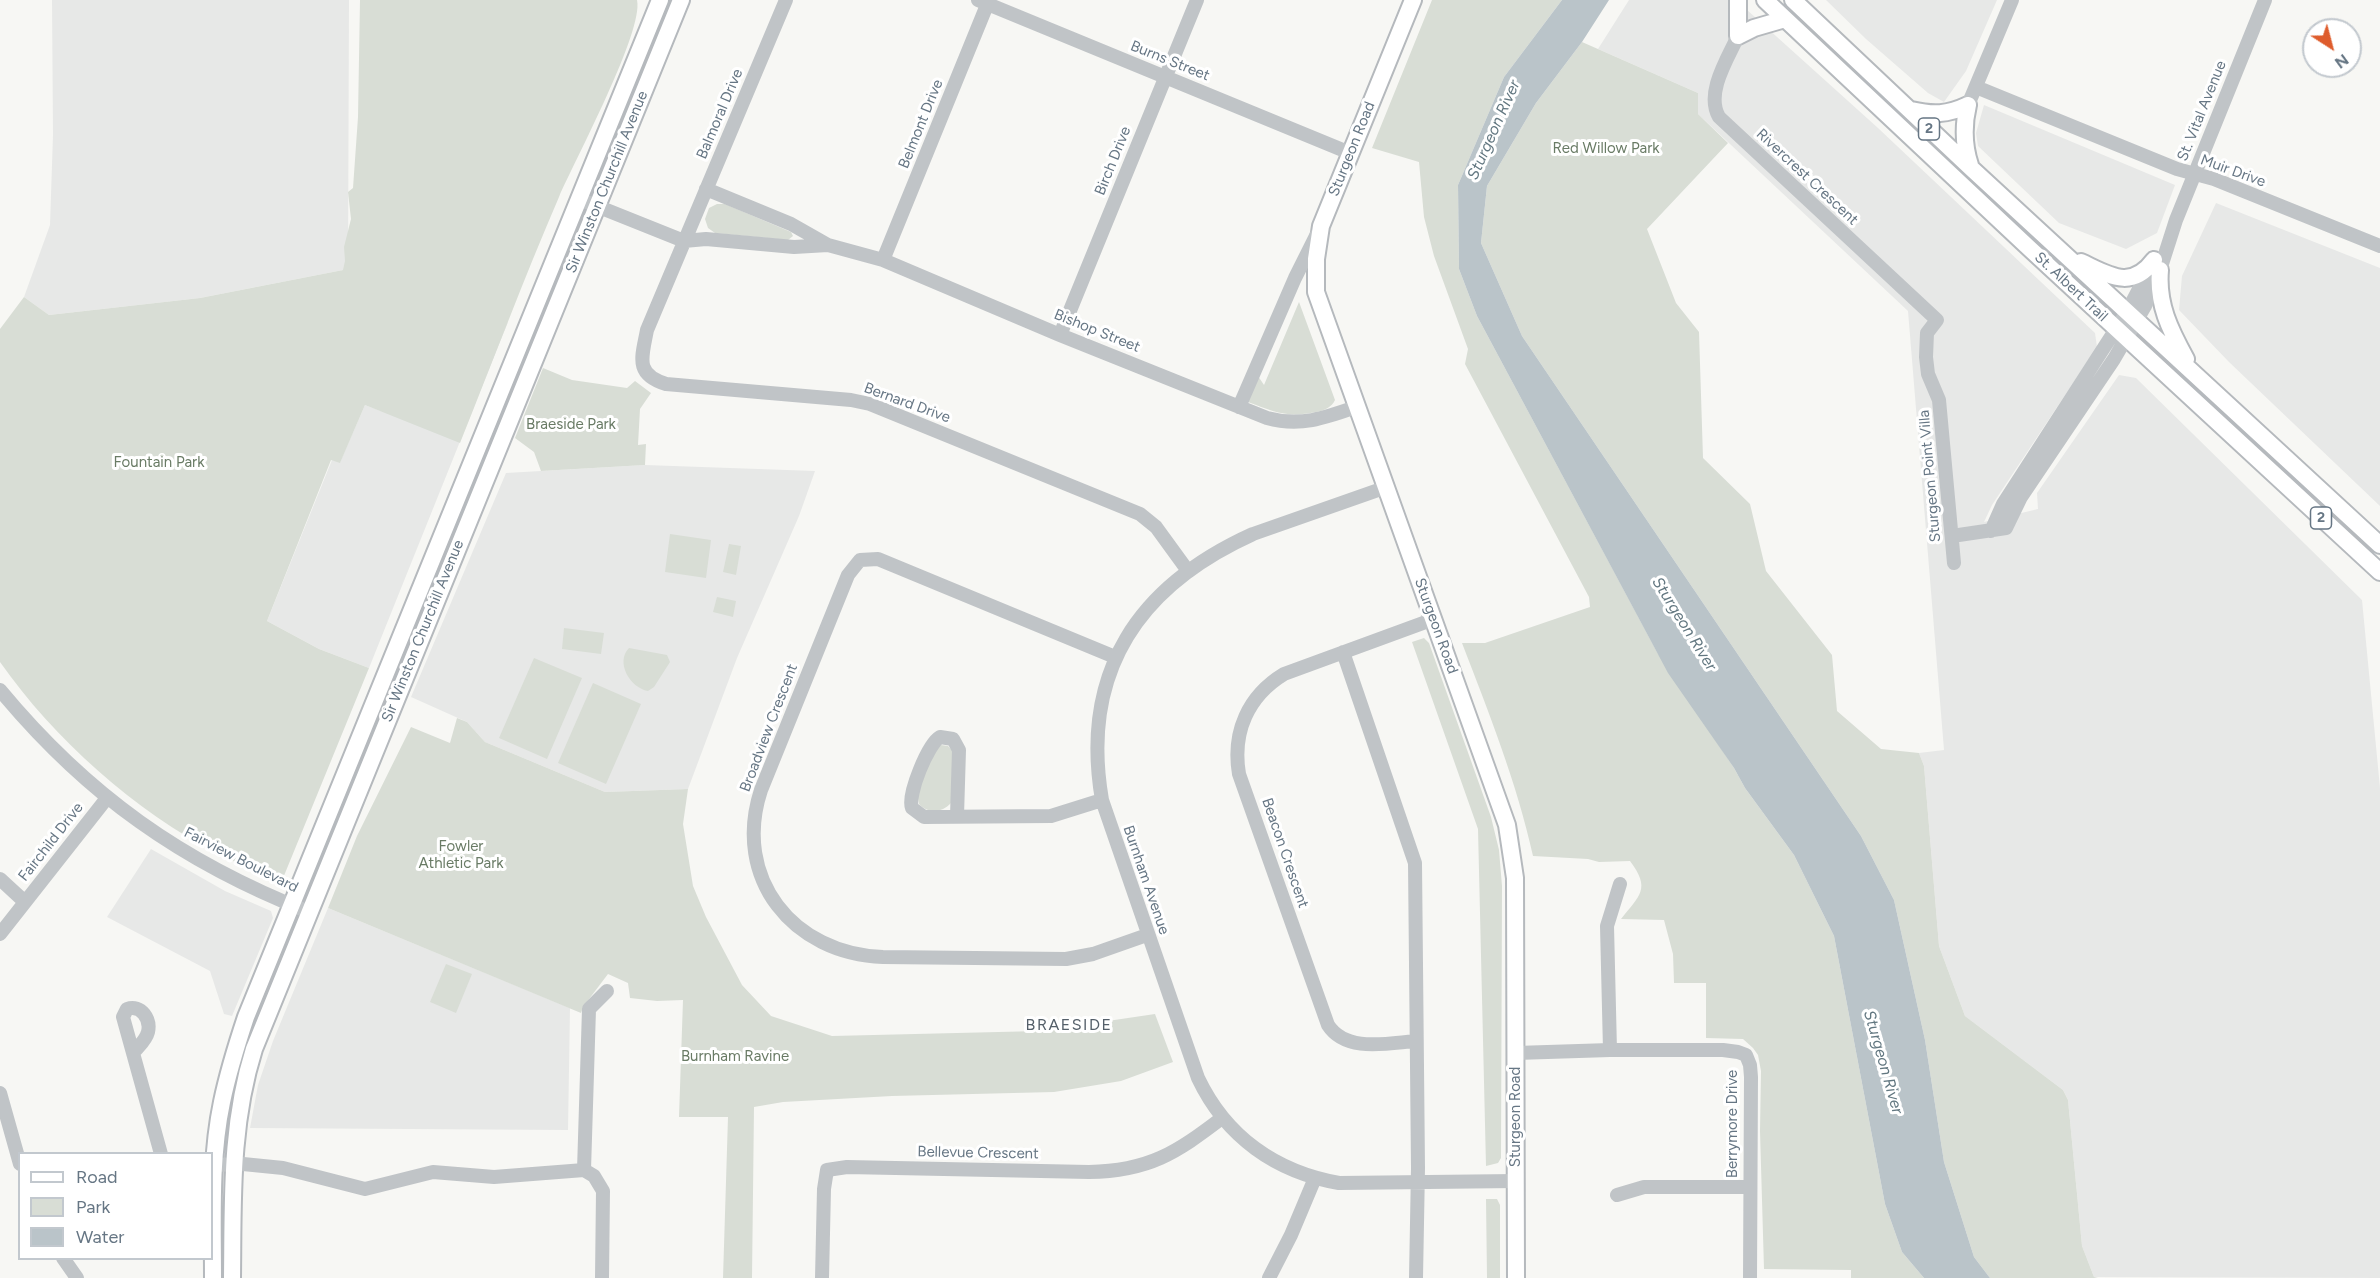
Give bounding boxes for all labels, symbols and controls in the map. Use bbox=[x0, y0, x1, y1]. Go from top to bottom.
north arrow bbox=[2302, 18, 2362, 78]
street label: Burns Street bbox=[1128, 37, 1212, 85]
text: N bbox=[2331, 50, 2352, 73]
street label: St. Vital Avenue bbox=[2174, 58, 2230, 164]
street label: Balmoral Drive bbox=[693, 66, 747, 162]
street label: Belmont Drive bbox=[895, 77, 947, 171]
water label: Sturgeon River bbox=[1464, 77, 1524, 183]
street label: Sir Winston Churchill Avenue bbox=[562, 88, 652, 276]
street label: Sturgeon Road bbox=[1325, 99, 1379, 199]
road number: 2 bbox=[1918, 118, 1940, 140]
street label: Birch Drive bbox=[1091, 124, 1135, 198]
street label: Rivercrest Crescent bbox=[1752, 125, 1862, 229]
park label: Red Willow Park bbox=[1552, 140, 1660, 158]
street label: Muir Drive bbox=[2198, 151, 2268, 191]
street label: St. Albert Trail bbox=[2031, 248, 2111, 326]
street label: Bishop Street bbox=[1051, 306, 1143, 356]
street label: Bernard Drive bbox=[861, 379, 953, 427]
street label: Sturgeon Point Villa bbox=[1915, 409, 1945, 543]
park label: Braeside Park bbox=[526, 416, 616, 434]
park label: Fountain Park bbox=[114, 454, 204, 472]
road number: 2 bbox=[2310, 507, 2332, 529]
street label: Sir Winston Churchill Avenue bbox=[378, 537, 468, 725]
water label: Sturgeon River bbox=[1648, 574, 1720, 674]
street label: Sturgeon Road bbox=[1410, 576, 1462, 676]
street label: Broadview Crescent bbox=[736, 662, 802, 794]
street label: Beacon Crescent bbox=[1258, 796, 1312, 910]
street label: Fairchild Drive bbox=[15, 799, 87, 885]
street label: Fairview Boulevard bbox=[181, 823, 301, 897]
street label: Burnham Avenue bbox=[1119, 823, 1173, 937]
park label: Fowler Athletic Park bbox=[418, 838, 504, 873]
water label: Sturgeon River bbox=[1859, 1008, 1907, 1116]
district label: BRAESIDE bbox=[1026, 1015, 1112, 1035]
park label: Burnham Ravine bbox=[681, 1048, 789, 1066]
street label: Sturgeon Road bbox=[1507, 1067, 1525, 1167]
street label: Berrymore Drive bbox=[1724, 1070, 1742, 1178]
street label: Bellevue Crescent bbox=[917, 1143, 1039, 1163]
legend bbox=[18, 1152, 213, 1260]
text: Road bbox=[76, 1166, 117, 1188]
text: Park bbox=[76, 1196, 110, 1218]
text: Water bbox=[76, 1226, 124, 1248]

